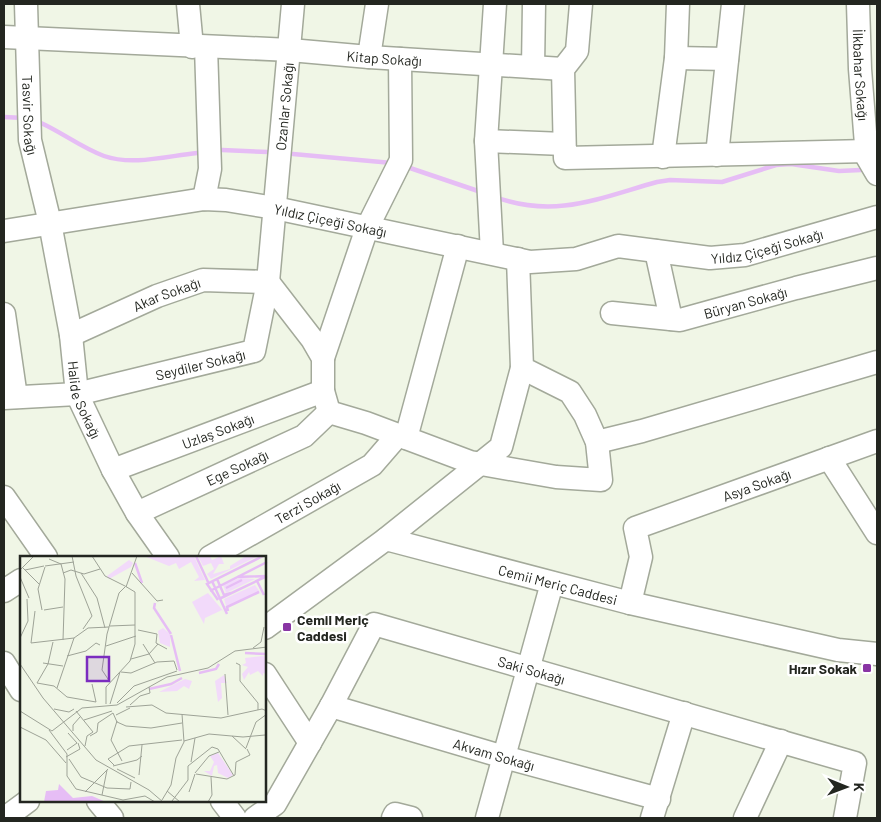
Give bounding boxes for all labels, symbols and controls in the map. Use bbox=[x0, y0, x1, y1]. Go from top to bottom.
street label: İlkbahar Sokağı bbox=[850, 29, 873, 121]
street label: Kitap Sokağı bbox=[346, 47, 422, 69]
street label: Ozanlar Sokağı bbox=[271, 62, 296, 151]
street label: Tasvir Sokağı bbox=[20, 75, 42, 156]
street label: Yıldız Çiçeği Sokağı bbox=[273, 200, 388, 240]
street label: Yıldız Çiçeği Sokağı bbox=[710, 225, 825, 266]
street label: Akar Sokağı bbox=[130, 273, 202, 314]
street label: Büryan Sokağı bbox=[702, 282, 789, 322]
street label: Seydiler Sokağı bbox=[154, 345, 247, 383]
street label: Halide Sokağı bbox=[65, 360, 105, 441]
street label: Uzlaş Sokağı bbox=[179, 409, 256, 452]
street label: Ege Sokağı bbox=[203, 445, 271, 489]
street label: Asya Sokağı bbox=[720, 464, 793, 504]
street label: Terzi Sokağı bbox=[272, 476, 343, 527]
inset map bbox=[20, 556, 266, 802]
street label: Cemii Meriç Caddesi bbox=[497, 560, 619, 608]
place label: Cemil Meriç Caddesi bbox=[297, 611, 369, 644]
marker: Cemil Meriç Caddesi bbox=[281, 621, 293, 633]
street label: Saki Sokağı bbox=[496, 652, 567, 687]
place label: Hızır Sokak bbox=[789, 660, 858, 677]
marker: Hızır Sokak bbox=[861, 662, 873, 674]
street label: Akvam Sokağı bbox=[451, 734, 537, 773]
north arrow bbox=[821, 762, 871, 812]
text: K bbox=[851, 783, 868, 792]

